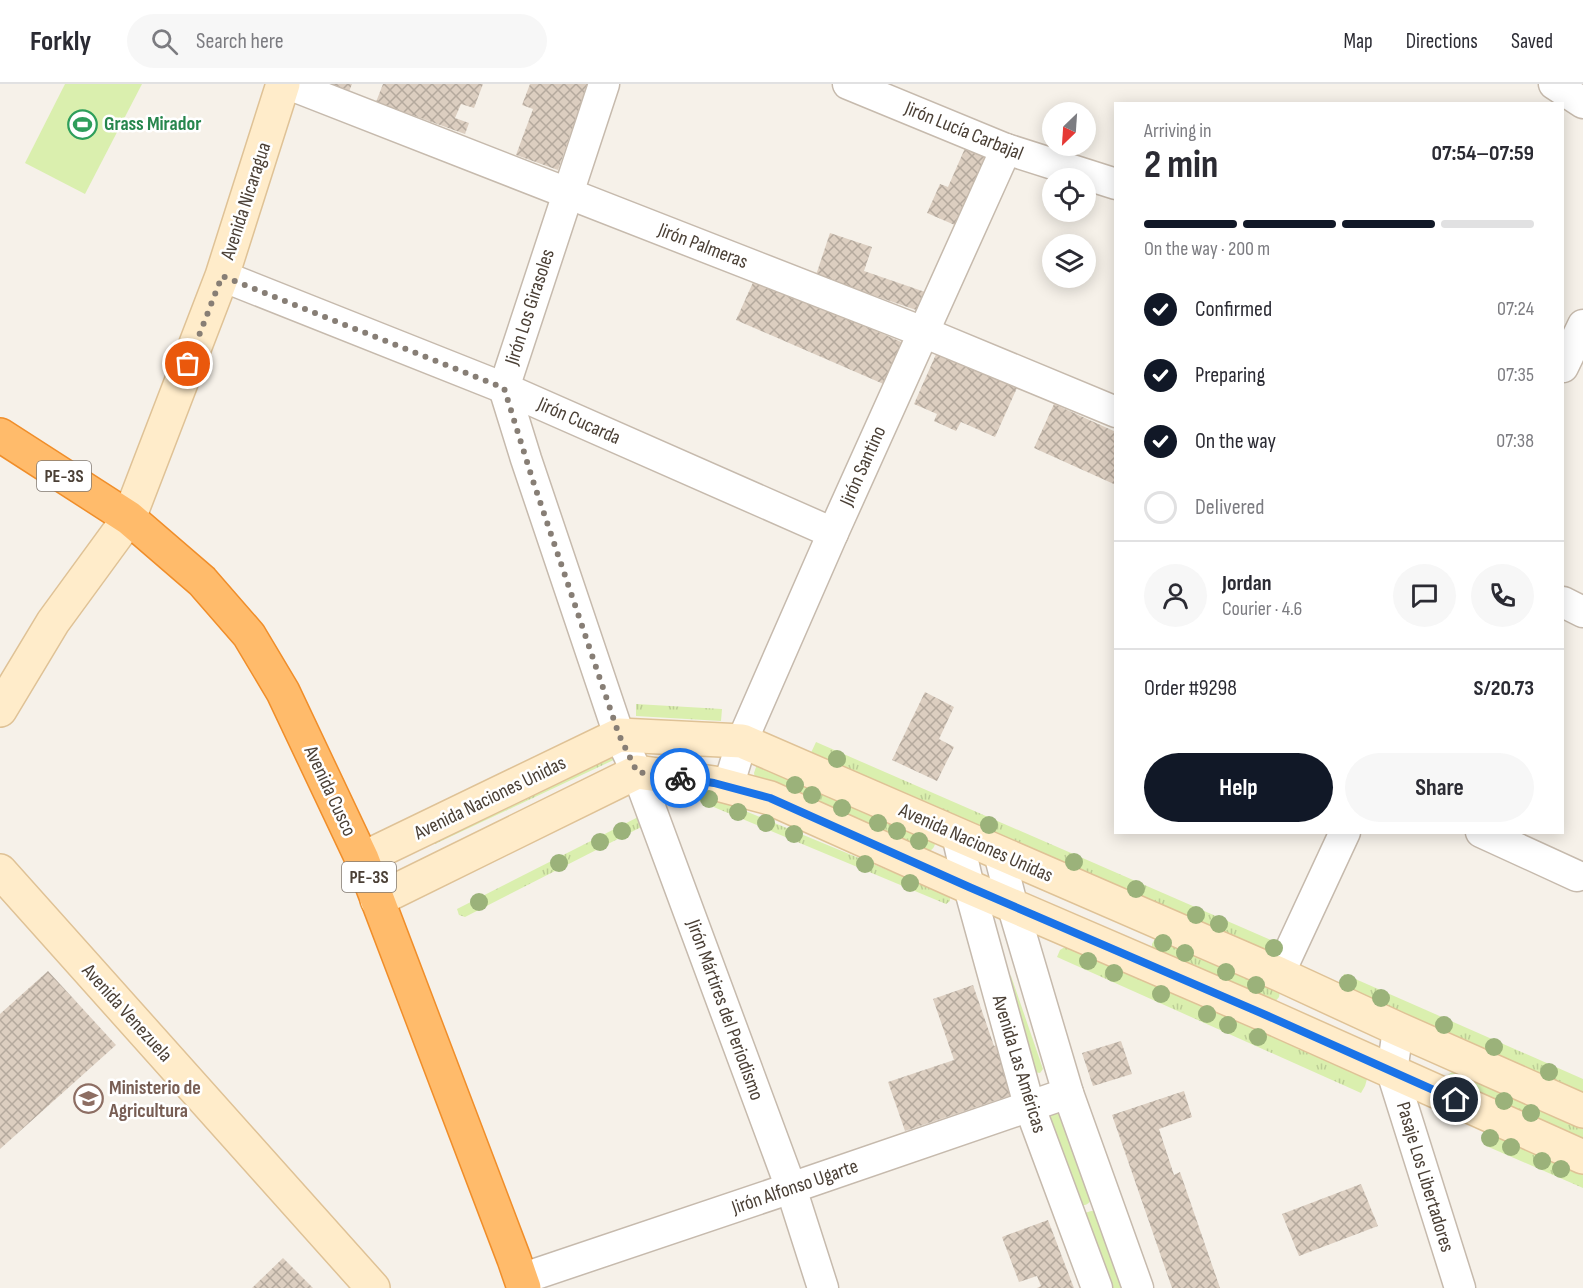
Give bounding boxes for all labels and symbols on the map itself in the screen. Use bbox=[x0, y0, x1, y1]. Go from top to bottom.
street label: Jirón Lucía Carbajal bbox=[900, 96, 1027, 166]
north arrow bbox=[1042, 102, 1096, 156]
sports icon: Grass Mirador bbox=[67, 108, 99, 140]
place label: Grass Mirador bbox=[104, 112, 201, 136]
street label: Avenida Nicaragua bbox=[215, 139, 276, 264]
street label: Jirón Palmeras bbox=[654, 218, 751, 274]
street label: Jirón Los Girasoles bbox=[500, 246, 560, 369]
pin bbox=[162, 338, 213, 389]
street label: Jirón Cucarda bbox=[533, 392, 624, 450]
street label: Jirón Santino bbox=[834, 422, 891, 511]
road number: PE-3S bbox=[37, 461, 91, 491]
street label: Avenida Cusco bbox=[298, 741, 361, 840]
courier bbox=[650, 748, 710, 808]
street label: Avenida Naciones Unidas bbox=[409, 751, 570, 846]
street label: Avenida Naciones Unidas bbox=[895, 798, 1057, 888]
road number: PE-3S bbox=[342, 862, 396, 892]
street label: Jirón Mártires del Periodismo bbox=[681, 916, 769, 1104]
street label: Avenida Venezuela bbox=[76, 958, 177, 1067]
street label: Avenida Las Américas bbox=[986, 991, 1051, 1136]
pin bbox=[1430, 1074, 1481, 1125]
place label: Ministerio de Agricultura bbox=[108, 1076, 201, 1123]
school or university icon: Ministerio de Agricultura bbox=[72, 1083, 104, 1115]
street label: Pasaje Los Libertadores bbox=[1391, 1099, 1459, 1255]
street label: Jirón Alfonso Ugarte bbox=[728, 1154, 861, 1220]

